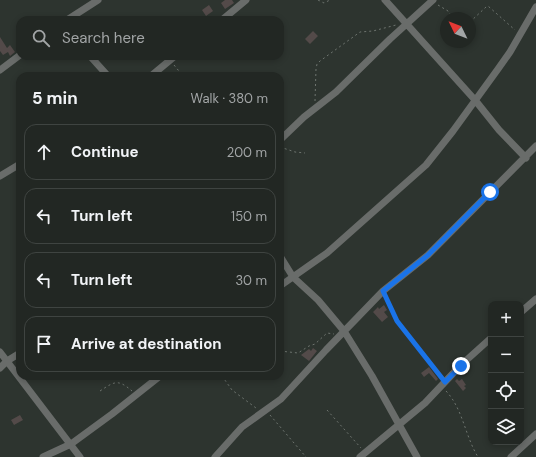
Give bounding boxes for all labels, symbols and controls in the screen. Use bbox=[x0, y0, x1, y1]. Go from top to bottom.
north arrow bbox=[440, 12, 476, 48]
search box bbox=[16, 16, 284, 60]
icon: search bbox=[30, 27, 52, 49]
text: Search here bbox=[62, 28, 145, 48]
text: 5 min bbox=[32, 87, 78, 109]
text: Walk · 380 m bbox=[191, 90, 268, 107]
icon: ahead bbox=[33, 141, 55, 163]
text: Continue bbox=[71, 142, 139, 162]
text: 200 m bbox=[227, 144, 267, 161]
route start bbox=[481, 183, 499, 201]
icon: left bbox=[33, 205, 55, 227]
text: Turn left bbox=[71, 206, 132, 226]
text: 150 m bbox=[231, 208, 267, 225]
icon: left bbox=[33, 269, 55, 291]
text: Turn left bbox=[71, 270, 132, 290]
text: 30 m bbox=[235, 272, 267, 289]
map controls bbox=[488, 301, 524, 445]
button: + bbox=[488, 301, 524, 337]
icon: arrive bbox=[33, 333, 55, 355]
text: Arrive at destination bbox=[71, 334, 222, 354]
button: − bbox=[488, 337, 524, 373]
route end bbox=[452, 357, 470, 375]
button: locate bbox=[488, 373, 524, 409]
button: layers bbox=[488, 409, 524, 445]

